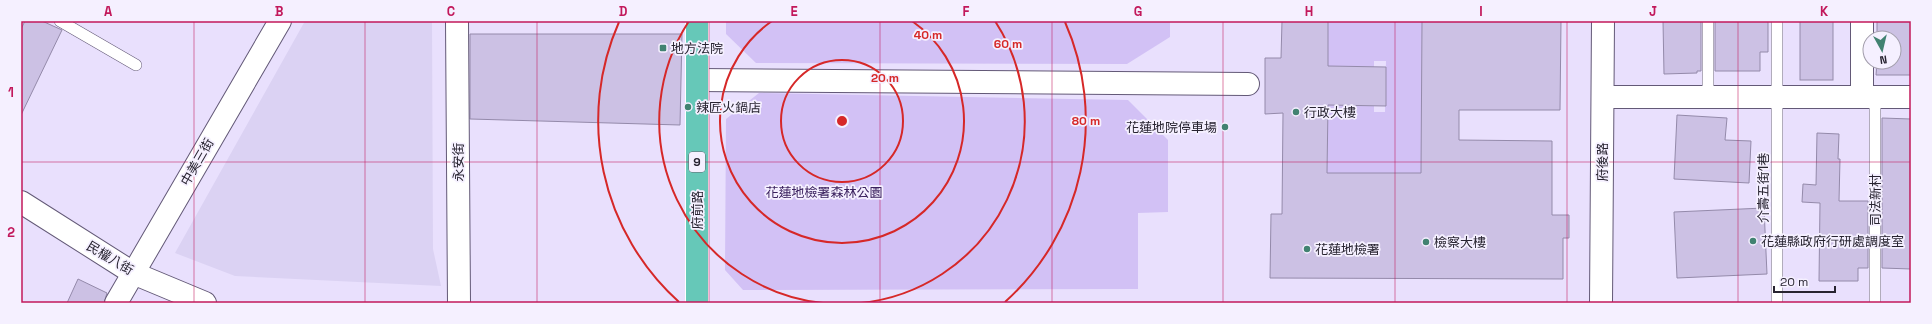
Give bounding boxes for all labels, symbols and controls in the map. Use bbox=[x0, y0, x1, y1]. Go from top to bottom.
text: A bbox=[104, 3, 113, 20]
text: B bbox=[275, 3, 284, 20]
text: C bbox=[447, 3, 455, 20]
text: D bbox=[619, 3, 628, 20]
text: E bbox=[790, 3, 798, 20]
text: F bbox=[963, 3, 970, 20]
text: G bbox=[1134, 3, 1142, 20]
text: H bbox=[1305, 3, 1313, 20]
text: I bbox=[1479, 3, 1483, 20]
text: J bbox=[1649, 3, 1657, 20]
text: K bbox=[1820, 3, 1829, 20]
text: 40 m bbox=[914, 27, 942, 43]
north arrow bbox=[1862, 30, 1902, 70]
text: 60 m bbox=[994, 36, 1022, 52]
place label: 地方法院 bbox=[671, 40, 723, 57]
marker: 地方法院 bbox=[658, 43, 668, 53]
text: N bbox=[1879, 52, 1888, 67]
text: 20 m bbox=[871, 70, 899, 86]
text: 1 bbox=[8, 84, 14, 101]
place label: 辣匠火鍋店 bbox=[696, 99, 761, 116]
marker: 辣匠火鍋店 bbox=[683, 102, 693, 112]
place label: 行政大樓 bbox=[1304, 104, 1356, 121]
marker: 行政大樓 bbox=[1291, 107, 1301, 117]
text: 80 m bbox=[1072, 113, 1100, 129]
centre of rings bbox=[835, 114, 849, 128]
place label: 花蓮地院停車場 bbox=[1126, 119, 1217, 136]
marker: 花蓮地院停車場 bbox=[1220, 122, 1230, 132]
street label: 中美三街 bbox=[177, 135, 217, 189]
street label: 永安街 bbox=[450, 142, 467, 182]
street label: 府後路 bbox=[1594, 142, 1611, 182]
road number: 9 bbox=[689, 152, 705, 172]
street label: 介壽五街1巷 bbox=[1755, 153, 1772, 223]
street label: 司法新村 bbox=[1867, 174, 1884, 226]
park label: 花蓮地檢署森林公園 bbox=[765, 184, 883, 201]
street label: 府前路 bbox=[689, 190, 706, 230]
text: 2 bbox=[7, 224, 15, 241]
place label: 花蓮縣政府行研處調度室 bbox=[1761, 233, 1904, 250]
place label: 檢察大樓 bbox=[1434, 234, 1486, 251]
marker: 花蓮縣政府行研處調度室 bbox=[1748, 236, 1758, 246]
street label: 民權八街 bbox=[83, 237, 137, 279]
marker: 檢察大樓 bbox=[1421, 237, 1431, 247]
place label: 花蓮地檢署 bbox=[1315, 241, 1380, 258]
marker: 花蓮地檢署 bbox=[1302, 244, 1312, 254]
scale bar bbox=[1774, 268, 1835, 294]
text: 20 m bbox=[1780, 274, 1808, 290]

